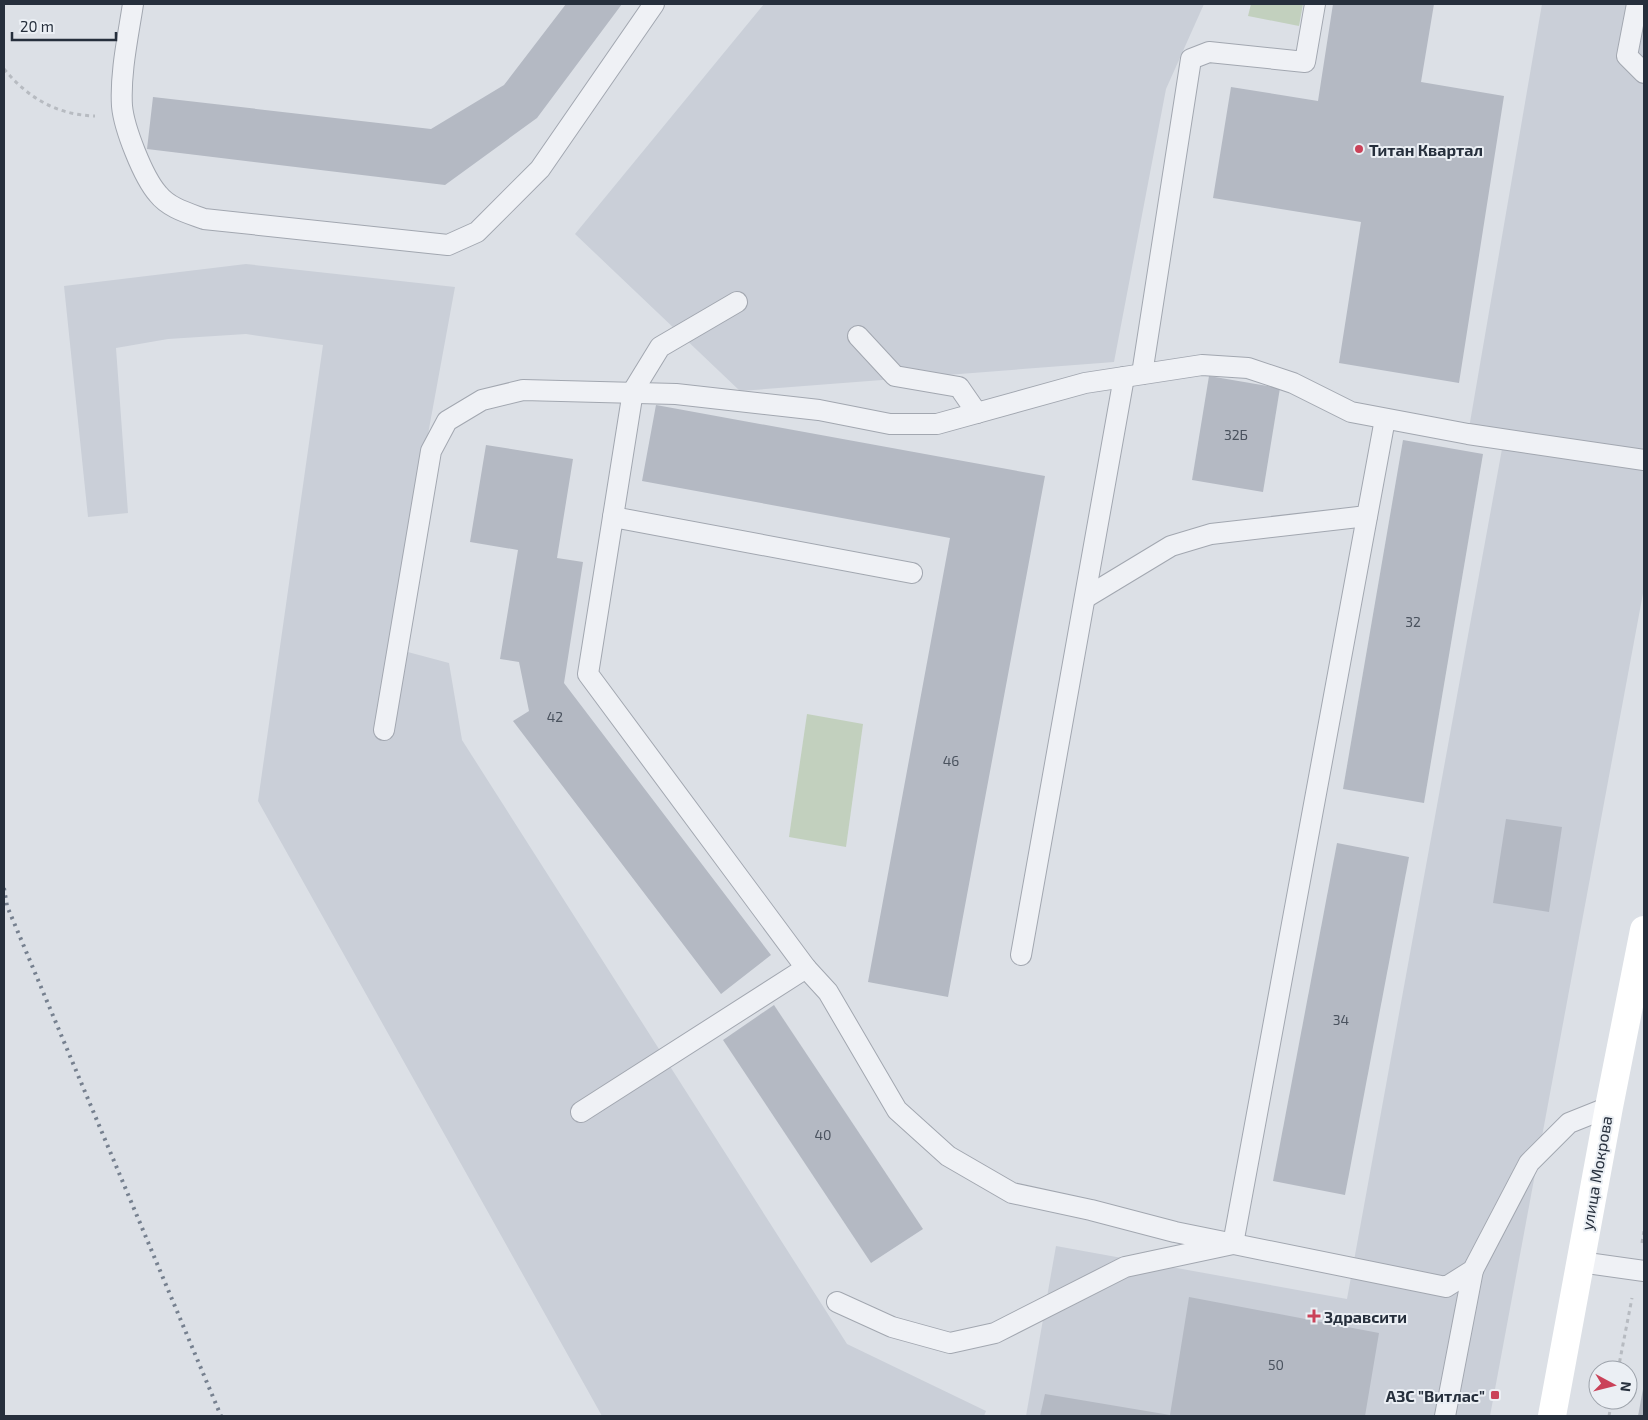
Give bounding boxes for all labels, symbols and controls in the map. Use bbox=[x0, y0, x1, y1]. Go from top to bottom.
scale bar bbox=[12, 10, 116, 42]
text: 20 m bbox=[20, 17, 54, 35]
place label: Титан Квартал bbox=[1369, 140, 1483, 159]
marker: Титан Квартал bbox=[1353, 143, 1365, 155]
house number: 32Б bbox=[1224, 426, 1248, 443]
house number: 32 bbox=[1405, 613, 1421, 630]
house number: 42 bbox=[547, 708, 563, 725]
house number: 46 bbox=[943, 752, 959, 769]
house number: 34 bbox=[1333, 1011, 1349, 1028]
street label: улица Мокрова bbox=[1577, 1114, 1616, 1232]
house number: 40 bbox=[814, 1126, 832, 1143]
place label: Здравсити bbox=[1324, 1307, 1407, 1326]
marker: Здравсити bbox=[1308, 1310, 1320, 1322]
house number: 50 bbox=[1268, 1356, 1284, 1373]
north arrow bbox=[1588, 1360, 1638, 1410]
text: N bbox=[1617, 1381, 1635, 1393]
place label: АЗС "Витлас" bbox=[1386, 1386, 1485, 1405]
marker: АЗС "Витлас" bbox=[1489, 1389, 1501, 1401]

